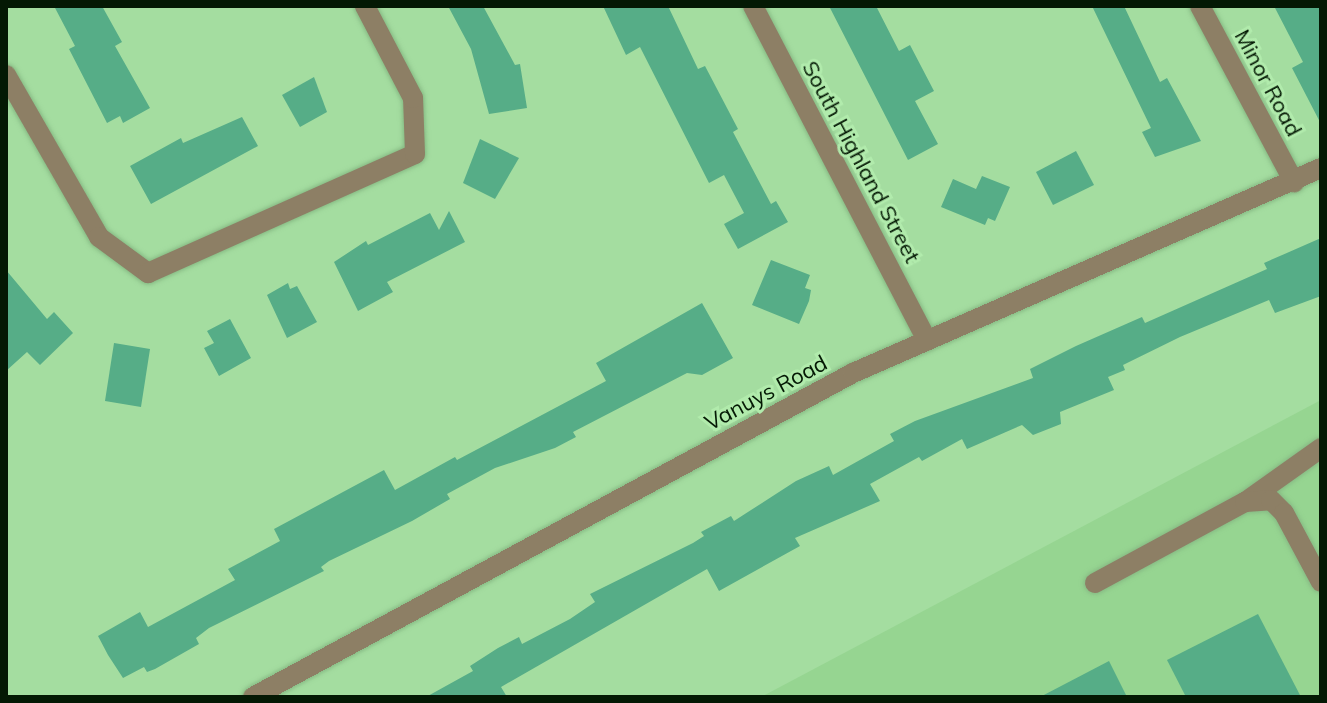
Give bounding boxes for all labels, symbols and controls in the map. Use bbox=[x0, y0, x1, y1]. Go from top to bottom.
street label: Minor Road bbox=[1229, 25, 1307, 141]
street label: South Highland Street bbox=[797, 57, 925, 267]
street label: Vanuys Road bbox=[700, 350, 832, 436]

